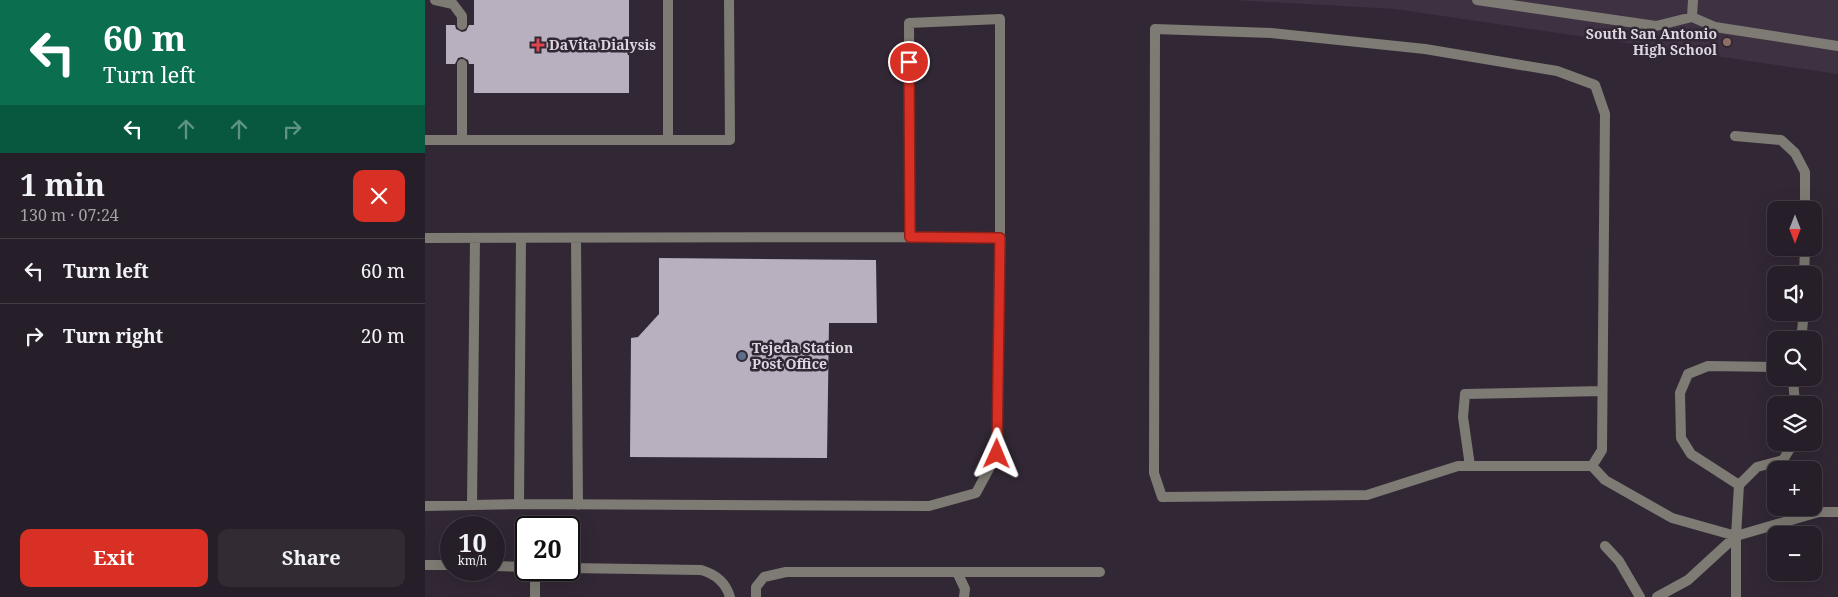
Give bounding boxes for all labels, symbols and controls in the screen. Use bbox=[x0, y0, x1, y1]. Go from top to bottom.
text: 60 m bbox=[103, 14, 186, 61]
icon: left bbox=[20, 20, 85, 85]
place label: South San Antonio High School bbox=[1586, 24, 1717, 59]
place label: DaVita Dialysis bbox=[549, 35, 656, 54]
marker: South San Antonio High School bbox=[1721, 36, 1733, 48]
marker: DaVita Dialysis bbox=[531, 38, 545, 52]
pin bbox=[888, 41, 930, 83]
icon: arrive bbox=[895, 48, 923, 76]
text: Turn left bbox=[103, 59, 195, 89]
icon: left bbox=[119, 115, 147, 143]
icon: ahead bbox=[172, 115, 200, 143]
icon: ahead bbox=[225, 115, 253, 143]
icon: right bbox=[278, 115, 306, 143]
text: 1 min bbox=[20, 164, 105, 205]
button: close bbox=[353, 170, 405, 222]
north arrow bbox=[1767, 201, 1823, 256]
map controls bbox=[1767, 201, 1822, 581]
text: 130 m · 07:24 bbox=[20, 204, 119, 226]
icon: left bbox=[20, 257, 48, 285]
text: Turn left bbox=[63, 258, 149, 284]
text: 60 m bbox=[361, 258, 405, 284]
button: sound bbox=[1767, 266, 1822, 321]
icon: right bbox=[20, 322, 48, 350]
text: Turn right bbox=[63, 323, 163, 349]
text: 20 m bbox=[361, 323, 405, 349]
button: search bbox=[1767, 331, 1822, 386]
place label: Tejeda Station Post Office bbox=[752, 338, 853, 373]
marker: Tejeda Station Post Office bbox=[736, 350, 748, 362]
button: layers bbox=[1767, 396, 1822, 451]
position arrow bbox=[970, 427, 1022, 479]
button: + bbox=[1767, 461, 1822, 516]
speed limit sign: 20 bbox=[515, 516, 580, 581]
text: 10 bbox=[458, 525, 487, 559]
button: − bbox=[1767, 526, 1822, 581]
button: Exit bbox=[20, 529, 208, 587]
button: Share bbox=[218, 529, 405, 587]
text: km/h bbox=[458, 552, 487, 569]

